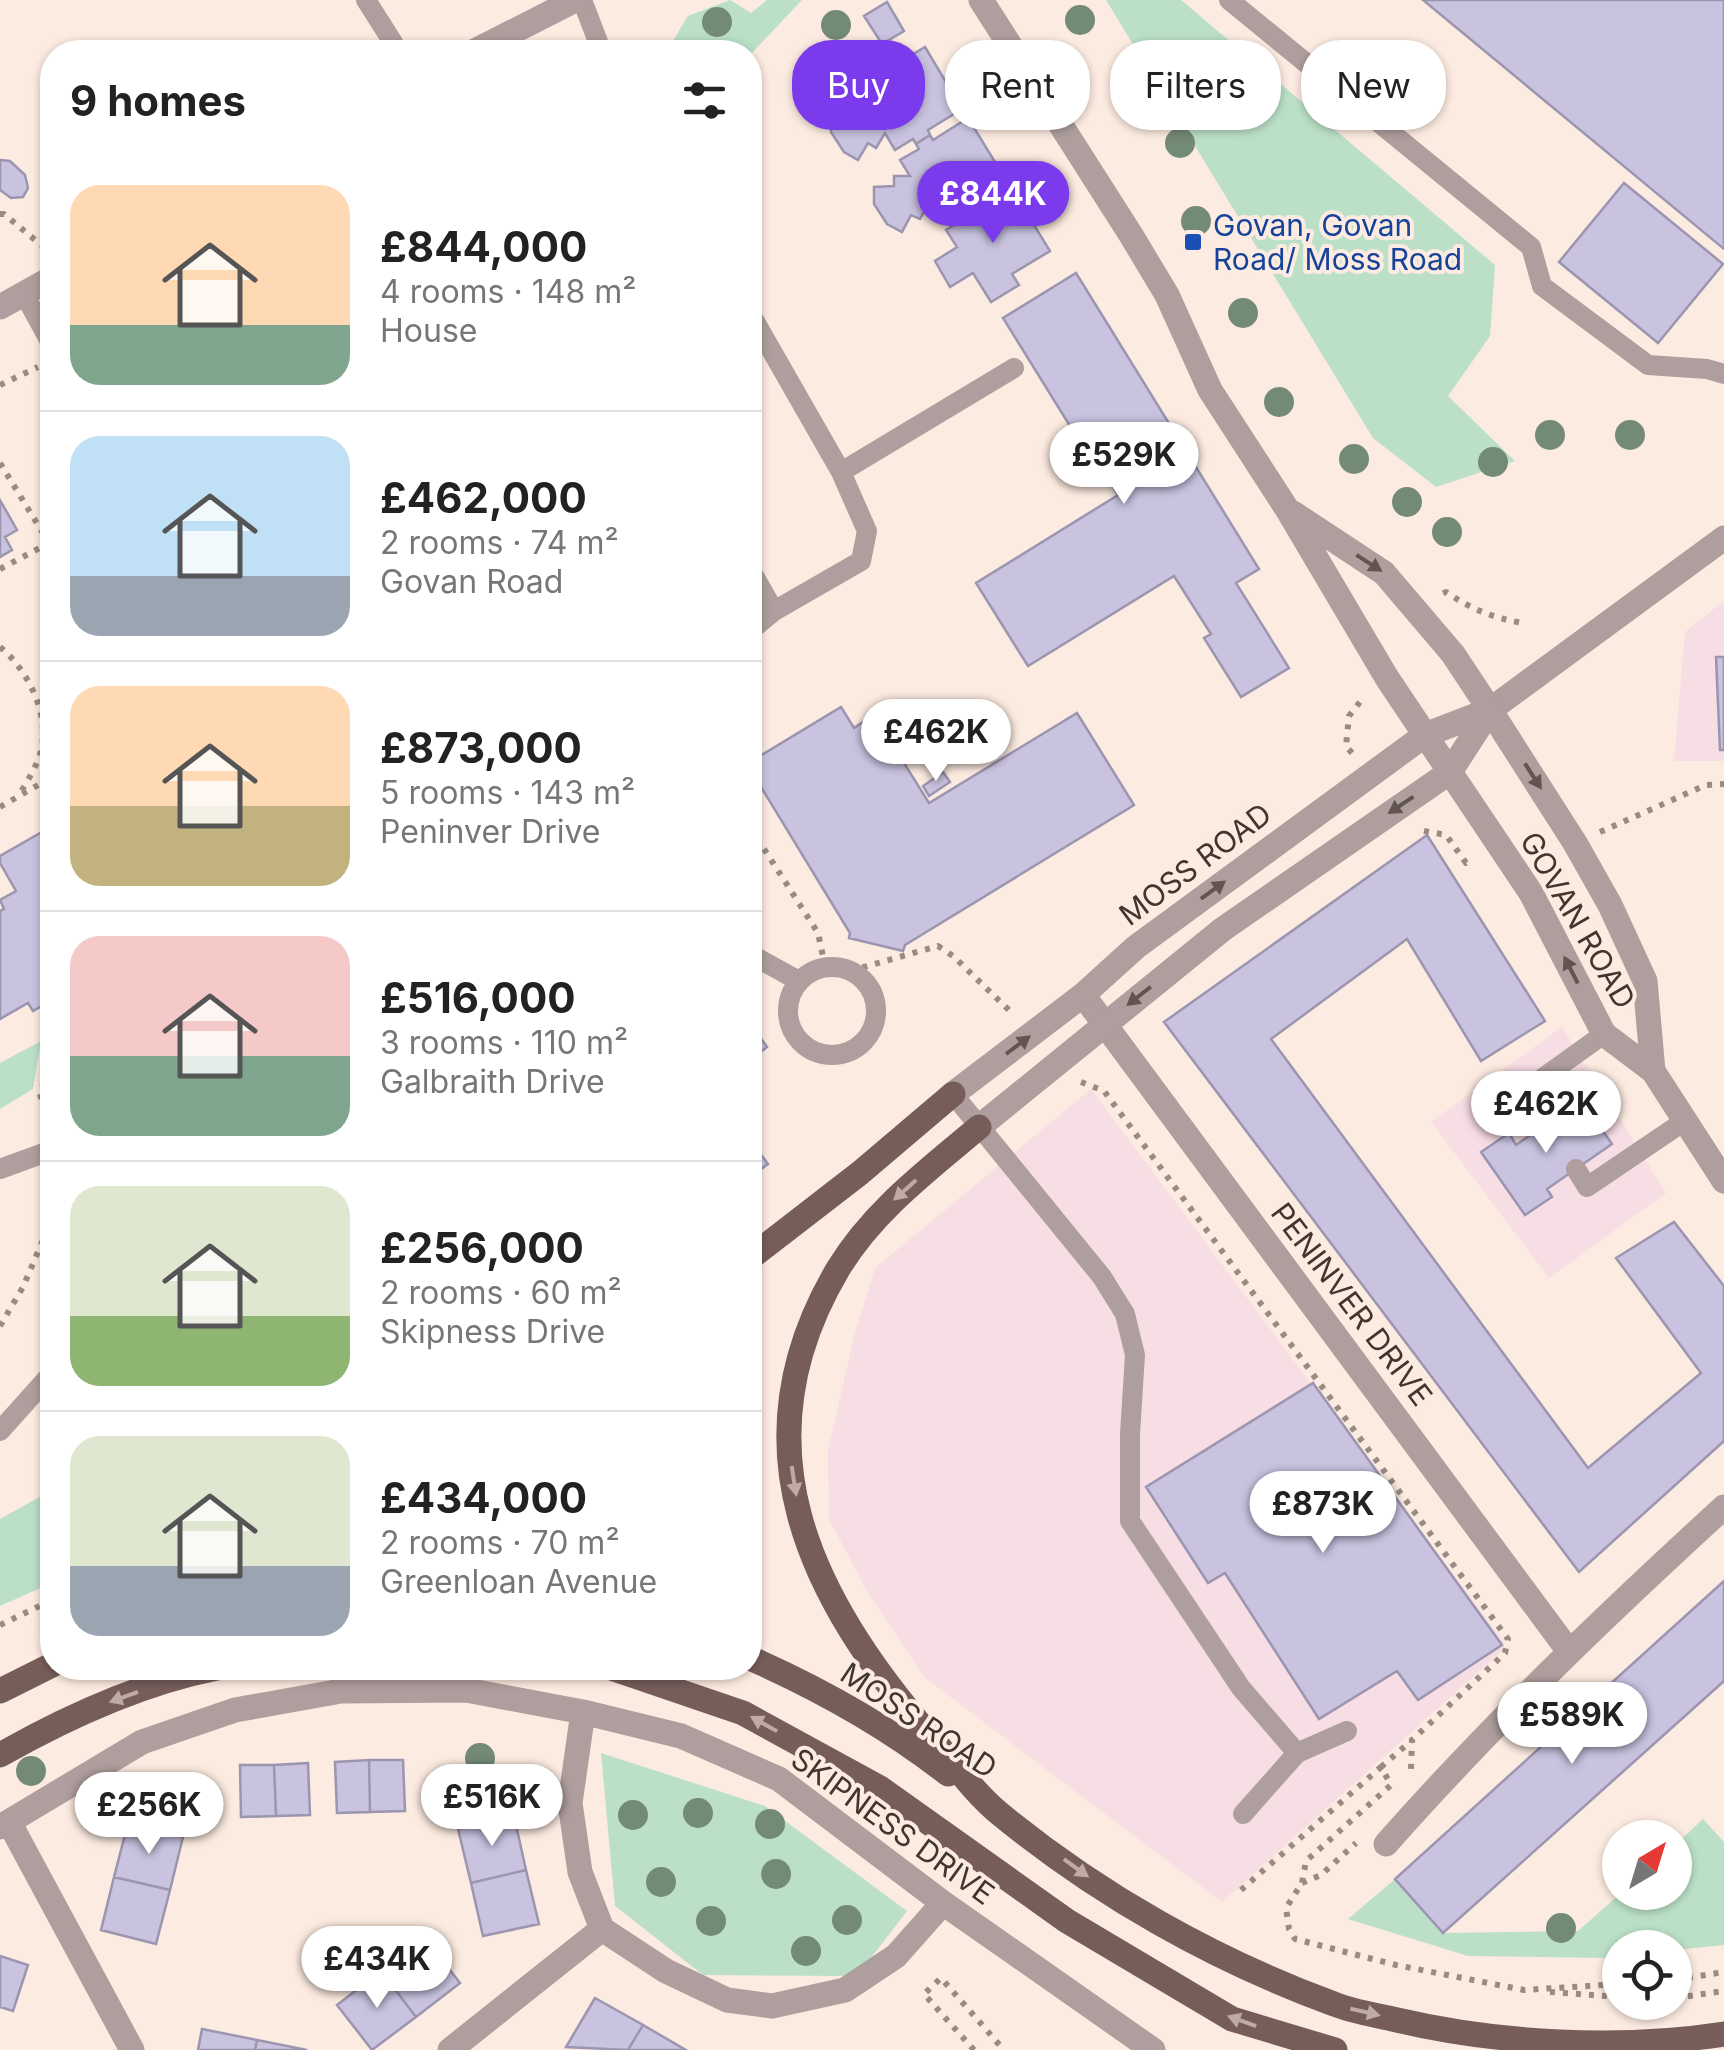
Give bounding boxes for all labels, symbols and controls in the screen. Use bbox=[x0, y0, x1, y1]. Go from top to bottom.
chip: Buy bbox=[792, 40, 925, 130]
chip: Rent bbox=[945, 40, 1090, 130]
chip: Filters bbox=[1110, 40, 1281, 130]
chip: New bbox=[1301, 40, 1446, 130]
icon: filters bbox=[677, 73, 732, 128]
text: 9 homes bbox=[70, 75, 246, 126]
pin: £844K bbox=[923, 161, 1063, 246]
text: £844K bbox=[939, 174, 1047, 213]
place label: Govan, Govan Road/ Moss Road bbox=[1213, 207, 1462, 277]
text: £844,000 bbox=[380, 221, 587, 272]
icon: home bbox=[150, 225, 270, 345]
marker: Govan, Govan Road/ Moss Road bbox=[1182, 231, 1204, 253]
text: 4 rooms · 148 m² bbox=[380, 272, 636, 311]
text: House bbox=[380, 311, 477, 350]
pin: £529K bbox=[1054, 422, 1194, 507]
text: £529K bbox=[1072, 435, 1176, 474]
text: £462,000 bbox=[380, 472, 587, 523]
icon: home bbox=[150, 476, 270, 596]
text: 2 rooms · 74 m² bbox=[380, 523, 619, 562]
one-way arrow bbox=[1355, 553, 1382, 571]
text: Govan Road bbox=[380, 562, 563, 601]
pin: £462K bbox=[866, 699, 1006, 784]
text: £462K bbox=[883, 712, 989, 751]
text: £873,000 bbox=[380, 722, 582, 773]
icon: home bbox=[150, 726, 270, 846]
one-way arrow bbox=[1523, 763, 1541, 790]
text: 5 rooms · 143 m² bbox=[380, 773, 635, 812]
street label: MOSS ROAD bbox=[1112, 795, 1278, 933]
one-way arrow bbox=[1388, 795, 1415, 813]
text: Peninver Drive bbox=[380, 812, 600, 851]
street label: GOVAN ROAD bbox=[1513, 825, 1643, 1015]
one-way arrow bbox=[1200, 881, 1226, 900]
one-way arrow bbox=[1563, 956, 1580, 985]
text: £516,000 bbox=[380, 972, 576, 1023]
icon: home bbox=[150, 976, 270, 1096]
one-way arrow bbox=[1126, 985, 1151, 1006]
text: 3 rooms · 110 m² bbox=[380, 1023, 628, 1062]
one-way arrow bbox=[1005, 1035, 1031, 1055]
text: Galbraith Drive bbox=[380, 1062, 605, 1101]
pin: £462K bbox=[1476, 1071, 1616, 1156]
text: £462K bbox=[1493, 1084, 1599, 1123]
one-way arrow bbox=[893, 1178, 917, 1201]
street label: PENINVER DRIVE bbox=[1264, 1195, 1440, 1413]
text: £256,000 bbox=[380, 1222, 584, 1273]
icon: home bbox=[150, 1226, 270, 1346]
text: 2 rooms · 60 m² bbox=[380, 1273, 622, 1312]
text: Skipness Drive bbox=[380, 1312, 605, 1351]
one-way arrow bbox=[786, 1465, 802, 1497]
pin: £873K bbox=[1253, 1471, 1393, 1556]
text: £434,000 bbox=[380, 1472, 587, 1523]
icon: home bbox=[150, 1476, 270, 1596]
text: £873K bbox=[1271, 1484, 1375, 1523]
text: 2 rooms · 70 m² bbox=[380, 1523, 620, 1562]
text: Greenloan Avenue bbox=[380, 1562, 657, 1601]
street label: MOSS ROAD bbox=[834, 1655, 1004, 1785]
pin: £589K bbox=[1502, 1682, 1642, 1767]
one-way arrow bbox=[109, 1690, 139, 1705]
text: £589K bbox=[1519, 1695, 1625, 1734]
one-way arrow bbox=[750, 1716, 779, 1733]
street label: SKIPNESS DRIVE bbox=[785, 1740, 1001, 1912]
pin: £516K bbox=[422, 1764, 562, 1849]
pin: £256K bbox=[79, 1772, 219, 1857]
text: £516K bbox=[443, 1777, 541, 1816]
text: £256K bbox=[97, 1785, 201, 1824]
north arrow bbox=[1602, 1820, 1692, 1910]
map controls bbox=[1602, 1820, 1692, 2020]
one-way arrow bbox=[1063, 1858, 1089, 1878]
pin: £434K bbox=[307, 1926, 447, 2011]
button: locate bbox=[1602, 1930, 1692, 2020]
text: £434K bbox=[323, 1939, 431, 1978]
one-way arrow bbox=[1350, 2005, 1381, 2020]
one-way arrow bbox=[1227, 2013, 1257, 2028]

